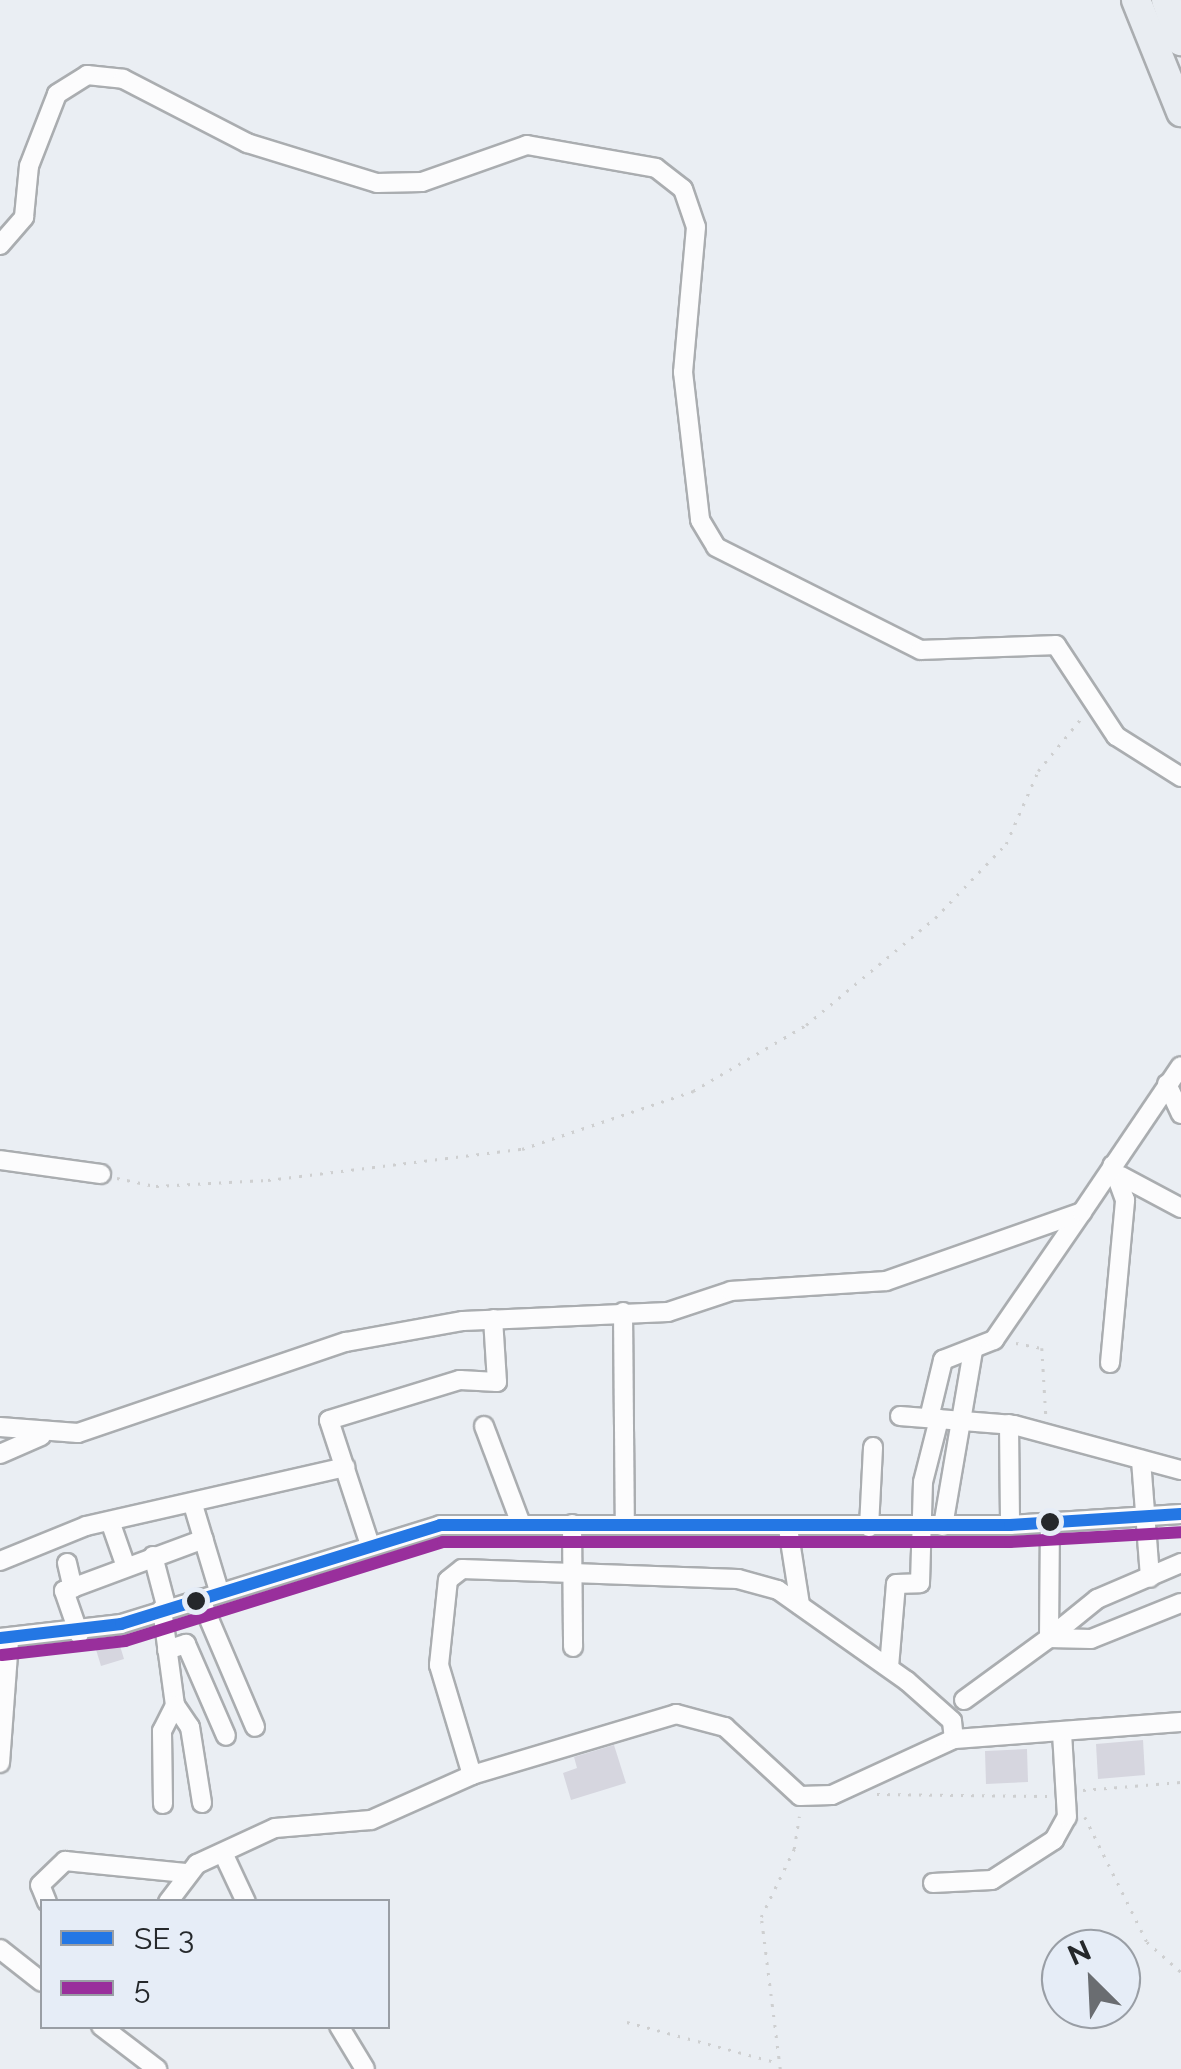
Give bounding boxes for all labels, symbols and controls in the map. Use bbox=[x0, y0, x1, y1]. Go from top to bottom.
unlabelled marker bbox=[1040, 1512, 1060, 1532]
unlabelled marker bbox=[186, 1591, 206, 1611]
legend bbox=[40, 1899, 390, 2029]
text: SE 3 bbox=[134, 1921, 194, 1956]
north arrow bbox=[1041, 1929, 1141, 2029]
text: N bbox=[1063, 1934, 1096, 1972]
text: 5 bbox=[134, 1971, 150, 2006]

